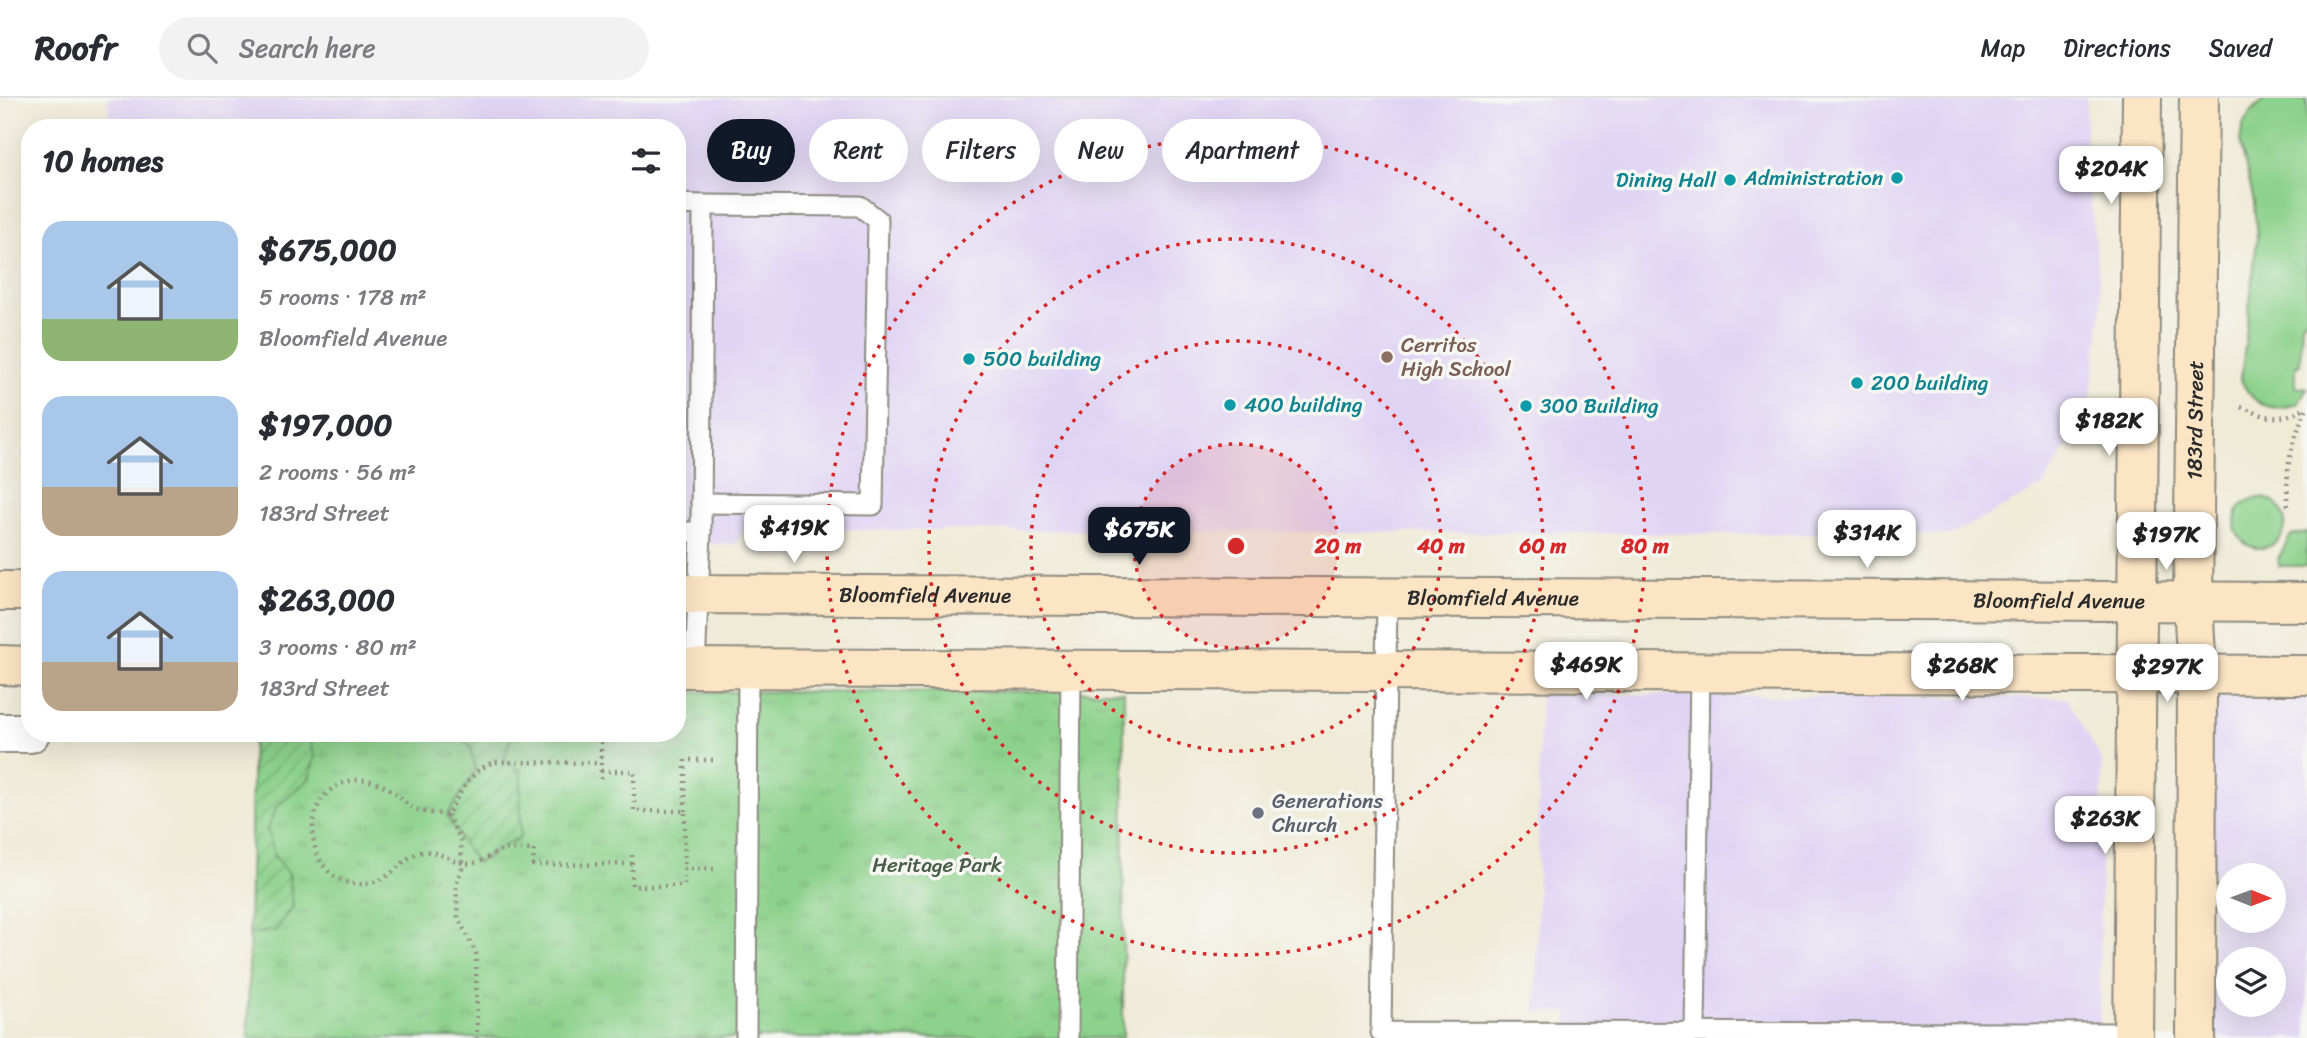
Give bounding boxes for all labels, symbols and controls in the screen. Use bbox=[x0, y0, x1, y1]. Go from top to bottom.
search box bbox=[159, 17, 649, 80]
text: Roofr bbox=[35, 19, 117, 77]
text: Search here bbox=[239, 25, 376, 71]
text: Map bbox=[1981, 27, 2025, 69]
text: Directions bbox=[2063, 27, 2171, 69]
text: Saved bbox=[2209, 27, 2272, 69]
icon: search bbox=[183, 29, 221, 67]
chip: Buy bbox=[707, 119, 795, 182]
chip: Rent bbox=[809, 119, 908, 182]
chip: Filters bbox=[922, 119, 1040, 182]
chip: New bbox=[1054, 119, 1148, 182]
chip: Apartment bbox=[1162, 119, 1323, 182]
text: 10 homes bbox=[42, 134, 163, 188]
icon: filters bbox=[627, 142, 665, 180]
pin: $204K bbox=[2062, 146, 2160, 206]
text: $204K bbox=[2075, 148, 2147, 189]
place label: Administration bbox=[1743, 159, 1883, 197]
place label: Dining Hall bbox=[1616, 161, 1717, 199]
marker: Administration bbox=[1889, 170, 1905, 186]
marker: Dining Hall bbox=[1722, 172, 1738, 188]
text: $675,000 bbox=[259, 223, 397, 277]
icon: home bbox=[98, 249, 182, 333]
text: 5 rooms · 178 m² bbox=[259, 277, 427, 318]
text: Bloomfield Avenue bbox=[259, 318, 447, 359]
place label: Cerritos High School bbox=[1401, 326, 1512, 388]
place label: 500 building bbox=[983, 340, 1102, 378]
marker: Cerritos High School bbox=[1379, 349, 1395, 365]
marker: 500 building bbox=[961, 351, 977, 367]
street label: 183rd Street bbox=[2175, 360, 2215, 480]
place label: 200 building bbox=[1871, 364, 1989, 402]
marker: 200 building bbox=[1849, 375, 1865, 391]
place label: 400 building bbox=[1244, 386, 1363, 424]
place label: 300 Building bbox=[1540, 387, 1659, 425]
marker: 400 building bbox=[1222, 397, 1238, 413]
text: $197,000 bbox=[259, 398, 393, 452]
marker: 300 Building bbox=[1518, 398, 1534, 414]
pin: $182K bbox=[2060, 398, 2158, 458]
text: $182K bbox=[2076, 400, 2142, 441]
icon: home bbox=[98, 424, 182, 508]
text: 2 rooms · 56 m² bbox=[259, 452, 416, 493]
text: 183rd Street bbox=[259, 493, 390, 534]
pin: $419K bbox=[745, 505, 843, 565]
text: $419K bbox=[760, 507, 828, 548]
pin: $675K bbox=[1090, 508, 1188, 567]
text: $675K bbox=[1104, 509, 1174, 550]
pin: $314K bbox=[1818, 510, 1916, 570]
text: $314K bbox=[1834, 512, 1900, 553]
pin: $197K bbox=[2117, 512, 2215, 572]
text: $197K bbox=[2133, 514, 2199, 555]
text: 20 m bbox=[1314, 527, 1362, 565]
text: 40 m bbox=[1416, 527, 1466, 565]
text: 60 m bbox=[1519, 527, 1567, 565]
text: 80 m bbox=[1620, 527, 1670, 565]
centre of rings bbox=[1224, 534, 1248, 558]
text: $263,000 bbox=[259, 573, 395, 627]
street label: Bloomfield Avenue bbox=[839, 576, 1011, 615]
street label: Bloomfield Avenue bbox=[1407, 579, 1579, 617]
street label: Bloomfield Avenue bbox=[1973, 581, 2145, 620]
icon: home bbox=[98, 599, 182, 683]
text: 3 rooms · 80 m² bbox=[259, 627, 417, 668]
pin: $469K bbox=[1537, 642, 1635, 702]
text: $469K bbox=[1550, 644, 1622, 685]
pin: $268K bbox=[1913, 644, 2011, 703]
pin: $297K bbox=[2118, 644, 2216, 704]
text: $268K bbox=[1927, 645, 1997, 686]
text: $297K bbox=[2132, 646, 2202, 687]
text: 183rd Street bbox=[259, 668, 390, 709]
place label: Generations Church bbox=[1272, 782, 1383, 844]
pin: $263K bbox=[2056, 796, 2154, 856]
text: $263K bbox=[2071, 798, 2139, 839]
marker: Generations Church bbox=[1250, 805, 1266, 821]
park label: Heritage Park bbox=[872, 846, 1002, 884]
north arrow bbox=[2216, 863, 2286, 933]
map controls bbox=[2216, 863, 2286, 1017]
button: layers bbox=[2216, 947, 2286, 1017]

